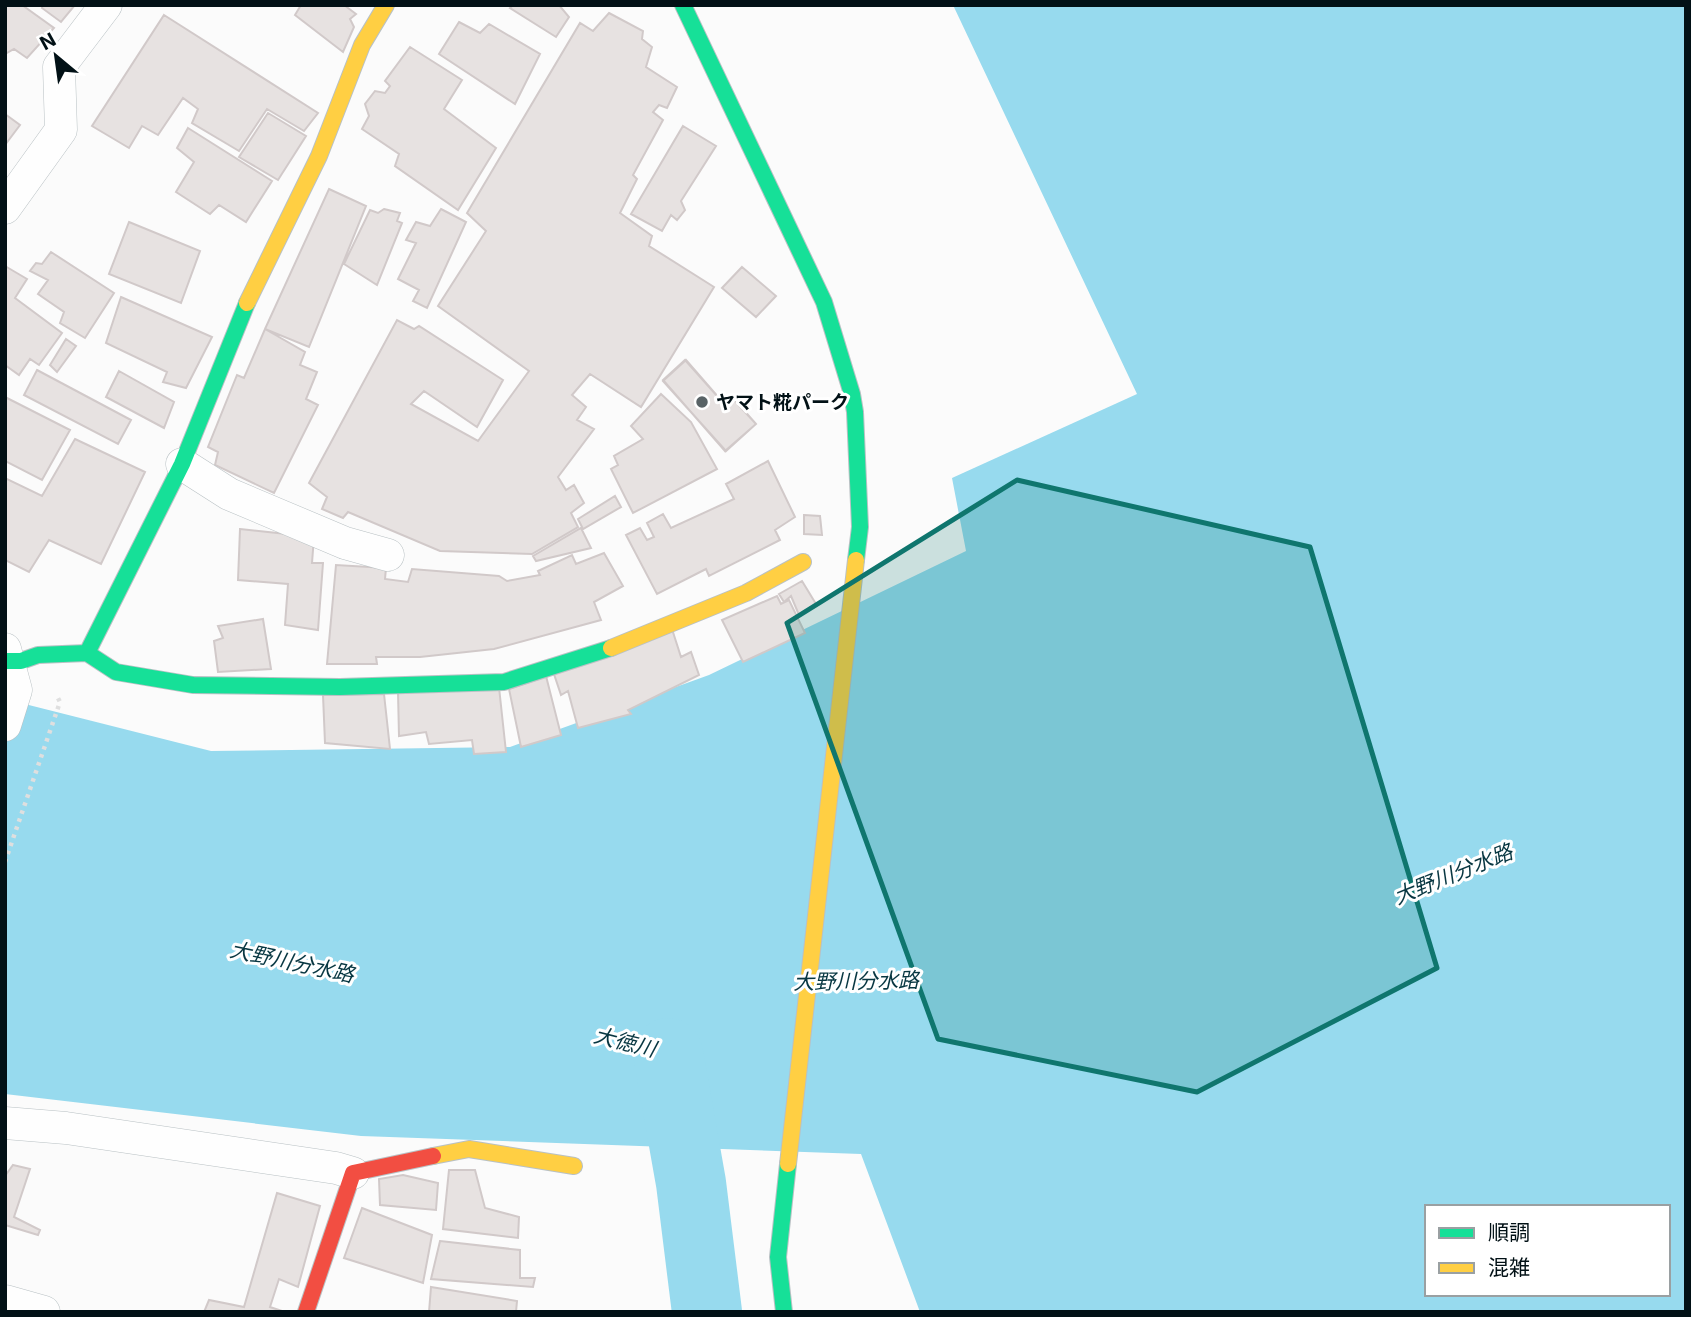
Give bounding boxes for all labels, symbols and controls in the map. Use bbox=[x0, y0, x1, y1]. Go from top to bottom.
north arrow bbox=[21, 21, 91, 91]
text: N bbox=[36, 28, 60, 55]
place label: ヤマト糀パーク bbox=[716, 391, 849, 414]
marker: ヤマト糀パーク bbox=[694, 394, 710, 410]
water label: 大野川分水路 bbox=[1390, 838, 1518, 909]
water label: 大野川分水路 bbox=[228, 937, 358, 988]
water label: 大野川分水路 bbox=[793, 967, 921, 995]
water label: 大徳川 bbox=[591, 1022, 661, 1062]
legend bbox=[1425, 1205, 1670, 1296]
text: 順調 bbox=[1488, 1220, 1530, 1245]
text: 混雑 bbox=[1488, 1255, 1530, 1280]

